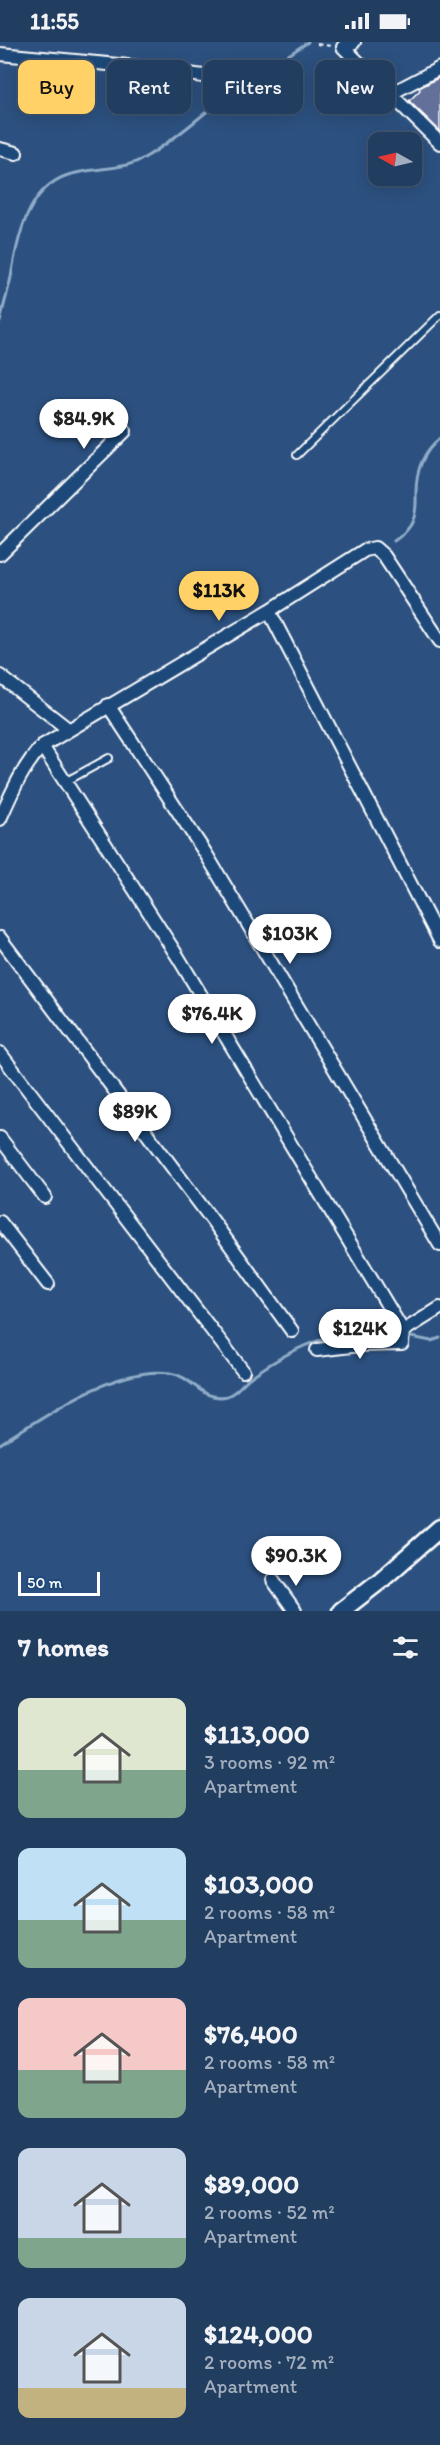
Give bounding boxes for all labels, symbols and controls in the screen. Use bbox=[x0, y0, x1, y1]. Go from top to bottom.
text: 11:55 bbox=[30, 8, 79, 35]
chip: Buy bbox=[18, 60, 95, 114]
chip: Rent bbox=[107, 60, 191, 114]
chip: Filters bbox=[203, 60, 303, 114]
chip: New bbox=[315, 60, 395, 114]
north arrow bbox=[368, 132, 422, 186]
map controls bbox=[368, 132, 422, 186]
pin: $84.9K bbox=[35, 399, 133, 450]
text: $84.9K bbox=[53, 406, 115, 430]
pin: $113K bbox=[177, 571, 261, 622]
text: $113K bbox=[193, 578, 245, 602]
pin: $103K bbox=[248, 914, 332, 965]
text: $103K bbox=[262, 921, 318, 945]
pin: $76.4K bbox=[163, 994, 261, 1045]
text: $76.4K bbox=[182, 1001, 242, 1025]
pin: $89K bbox=[99, 1092, 171, 1143]
text: $89K bbox=[113, 1099, 157, 1123]
pin: $124K bbox=[318, 1309, 402, 1360]
text: $124K bbox=[333, 1316, 387, 1340]
pin: $90.3K bbox=[247, 1536, 345, 1587]
text: $90.3K bbox=[265, 1543, 327, 1567]
scale bar bbox=[18, 1569, 100, 1596]
text: 50 m bbox=[27, 1573, 62, 1592]
text: 7 homes bbox=[18, 1631, 109, 1663]
icon: filters bbox=[389, 1631, 422, 1664]
text: $113,000 bbox=[204, 1718, 310, 1750]
icon: home bbox=[66, 1722, 138, 1794]
text: 3 rooms · 92 m² bbox=[204, 1750, 335, 1774]
text: Apartment bbox=[204, 1774, 297, 1798]
text: $103,000 bbox=[204, 1868, 314, 1900]
icon: home bbox=[66, 1872, 138, 1944]
text: 2 rooms · 58 m² bbox=[204, 1900, 335, 1924]
text: Apartment bbox=[204, 1924, 297, 1948]
text: $76,400 bbox=[204, 2018, 298, 2050]
icon: home bbox=[66, 2022, 138, 2094]
text: 2 rooms · 58 m² bbox=[204, 2050, 335, 2074]
text: Apartment bbox=[204, 2074, 297, 2098]
text: $89,000 bbox=[204, 2168, 299, 2200]
icon: home bbox=[66, 2172, 138, 2244]
text: 2 rooms · 52 m² bbox=[204, 2200, 335, 2224]
text: Apartment bbox=[204, 2224, 297, 2248]
text: $124,000 bbox=[204, 2318, 313, 2350]
icon: home bbox=[66, 2322, 138, 2394]
text: 2 rooms · 72 m² bbox=[204, 2350, 334, 2374]
text: Apartment bbox=[204, 2374, 297, 2398]

